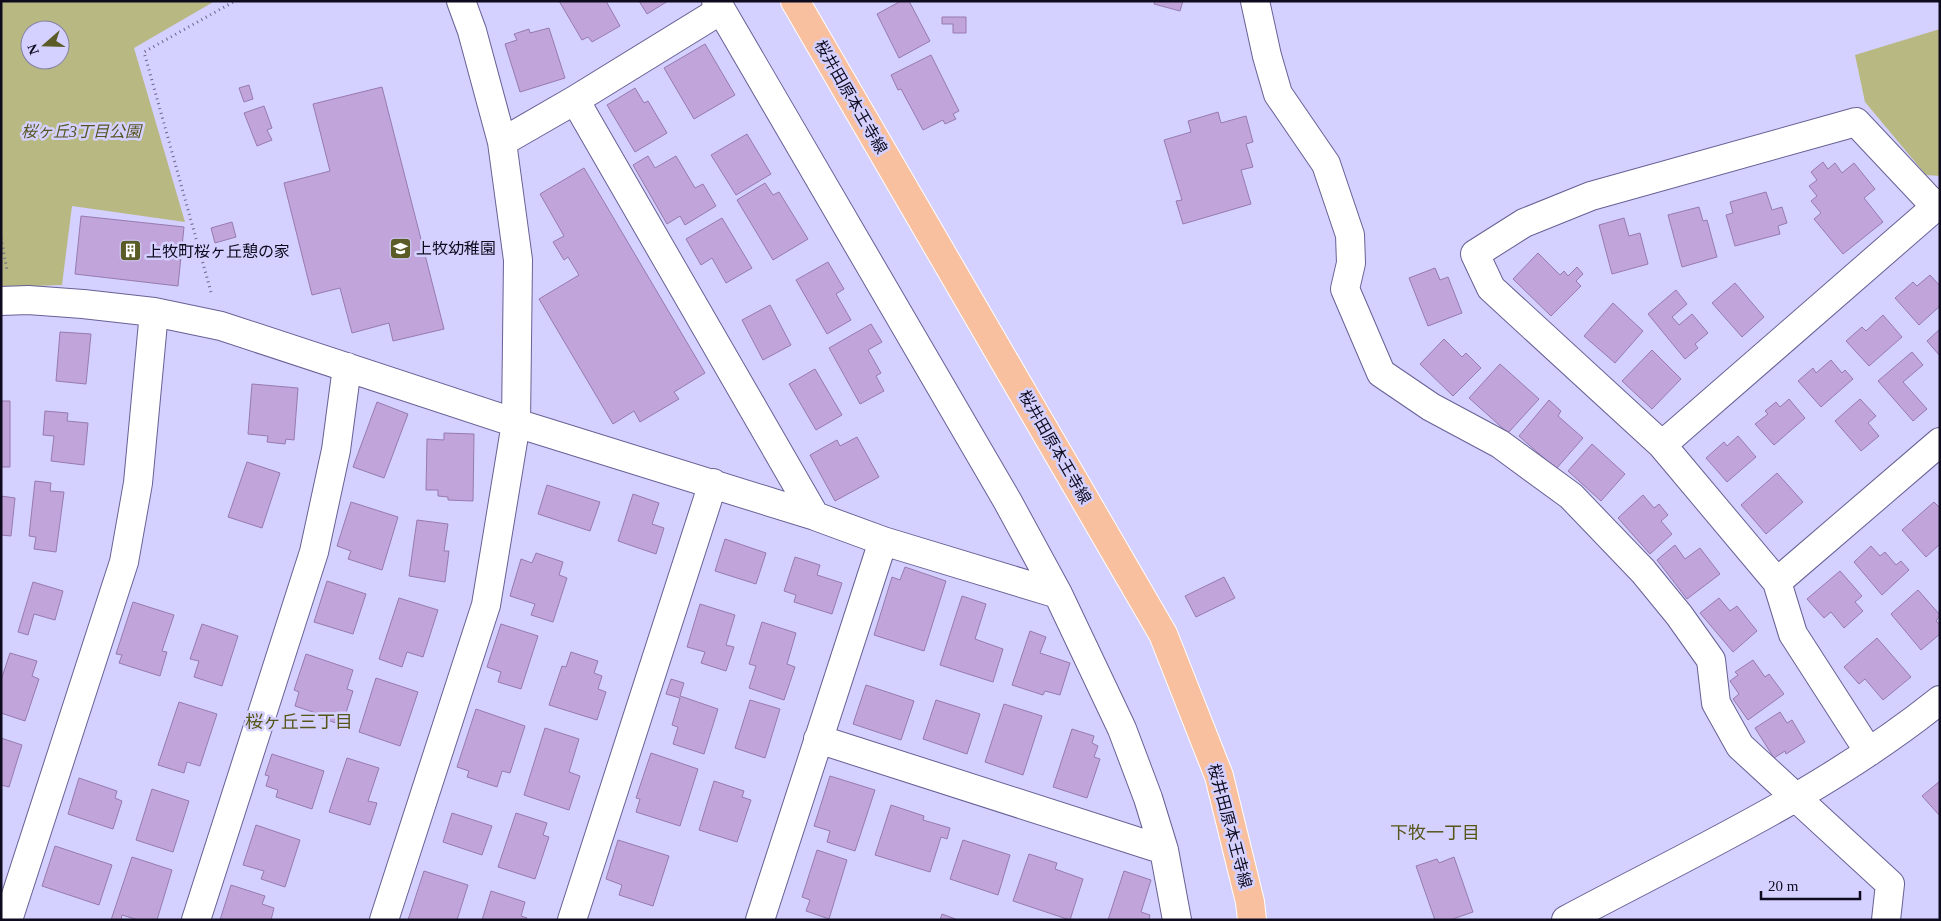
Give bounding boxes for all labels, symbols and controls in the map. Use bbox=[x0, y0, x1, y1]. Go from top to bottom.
north arrow bbox=[20, 20, 70, 70]
street label: 桜井田原本王寺線 bbox=[812, 37, 890, 157]
text: N bbox=[24, 42, 42, 57]
park label: 桜ヶ丘3丁目公園 bbox=[21, 123, 143, 140]
school or university icon: 上牧幼稚園 bbox=[388, 236, 412, 260]
building icon: 上牧町桜ヶ丘憩の家 bbox=[118, 239, 142, 263]
place label: 上牧幼稚園 bbox=[416, 240, 496, 257]
place label: 上牧町桜ヶ丘憩の家 bbox=[146, 242, 290, 260]
street label: 桜井田原本王寺線 bbox=[1016, 387, 1094, 507]
district label: 桜ヶ丘三丁目 bbox=[245, 712, 353, 732]
street label: 桜井田原本王寺線 bbox=[1205, 762, 1255, 890]
district label: 下牧一丁目 bbox=[1390, 823, 1480, 843]
scale bar bbox=[1761, 868, 1860, 900]
text: 20 m bbox=[1768, 878, 1799, 894]

